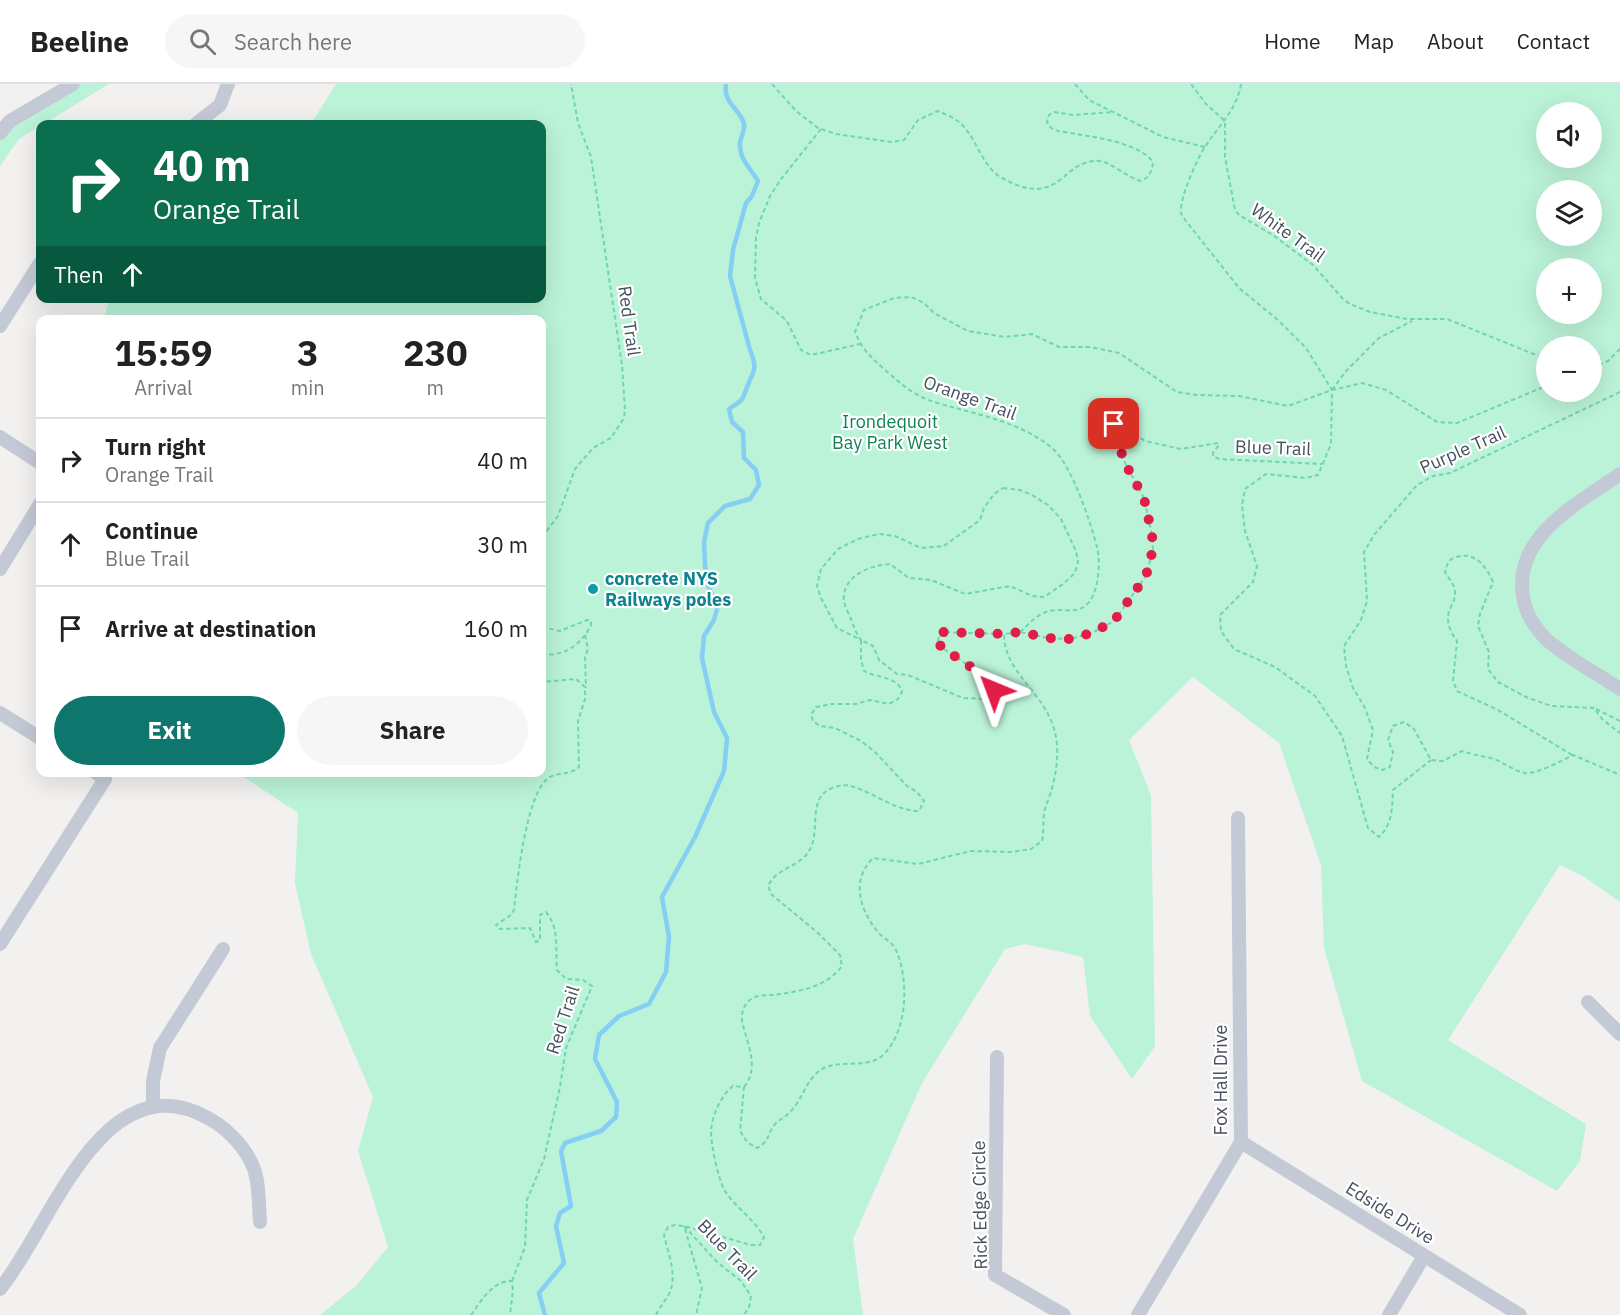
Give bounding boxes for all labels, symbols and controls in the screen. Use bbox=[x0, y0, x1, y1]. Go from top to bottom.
search box bbox=[165, 14, 585, 68]
text: Beeline bbox=[30, 23, 129, 60]
icon: search bbox=[186, 25, 219, 58]
text: Search here bbox=[234, 27, 352, 56]
text: Home bbox=[1264, 27, 1321, 55]
text: Map bbox=[1354, 27, 1394, 55]
text: About bbox=[1427, 27, 1484, 55]
text: Contact bbox=[1517, 27, 1590, 55]
map controls bbox=[1536, 102, 1602, 402]
button: sound bbox=[1536, 102, 1602, 168]
text: 40 m bbox=[153, 138, 251, 193]
icon: right bbox=[54, 144, 132, 222]
button: layers bbox=[1536, 180, 1602, 246]
text: Orange Trail bbox=[153, 191, 300, 226]
street label: White Trail bbox=[1247, 198, 1330, 267]
icon: ahead bbox=[116, 258, 149, 291]
button: + bbox=[1536, 258, 1602, 324]
text: Then bbox=[54, 260, 104, 289]
street label: Red Trail bbox=[613, 284, 646, 358]
text: 15:59 bbox=[114, 329, 213, 376]
text: 3 bbox=[297, 329, 319, 376]
text: 230 bbox=[403, 329, 468, 376]
button: − bbox=[1536, 336, 1602, 402]
street label: Orange Trail bbox=[920, 370, 1020, 425]
text: Arrival bbox=[134, 374, 193, 401]
text: min bbox=[291, 374, 325, 401]
text: m bbox=[427, 374, 444, 401]
pin bbox=[1088, 398, 1139, 449]
icon: arrive bbox=[1097, 407, 1130, 440]
park label: Irondequoit Bay Park West bbox=[832, 410, 948, 454]
street label: Purple Trail bbox=[1416, 420, 1510, 479]
text: Turn right bbox=[105, 432, 206, 461]
street label: Blue Trail bbox=[1235, 435, 1312, 460]
icon: right bbox=[54, 444, 87, 477]
text: 40 m bbox=[477, 446, 528, 475]
text: Orange Trail bbox=[105, 461, 214, 488]
text: Continue bbox=[105, 516, 198, 545]
icon: ahead bbox=[54, 528, 87, 561]
text: 30 m bbox=[477, 530, 528, 559]
text: Blue Trail bbox=[105, 545, 189, 572]
place label: concrete NYS Railways poles bbox=[605, 567, 731, 611]
marker: concrete NYS Railways poles bbox=[586, 582, 600, 596]
icon: arrive bbox=[54, 612, 87, 645]
text: Arrive at destination bbox=[105, 614, 316, 643]
text: 160 m bbox=[464, 614, 528, 643]
position arrow bbox=[962, 658, 1026, 722]
button: Exit bbox=[54, 696, 285, 765]
button: Share bbox=[297, 696, 528, 765]
street label: Red Trail bbox=[541, 983, 584, 1057]
street label: Fox Hall Drive bbox=[1209, 1024, 1232, 1135]
street label: Rick Edge Circle bbox=[967, 1140, 992, 1270]
street label: Edside Drive bbox=[1342, 1176, 1439, 1249]
street label: Blue Trail bbox=[693, 1214, 762, 1285]

